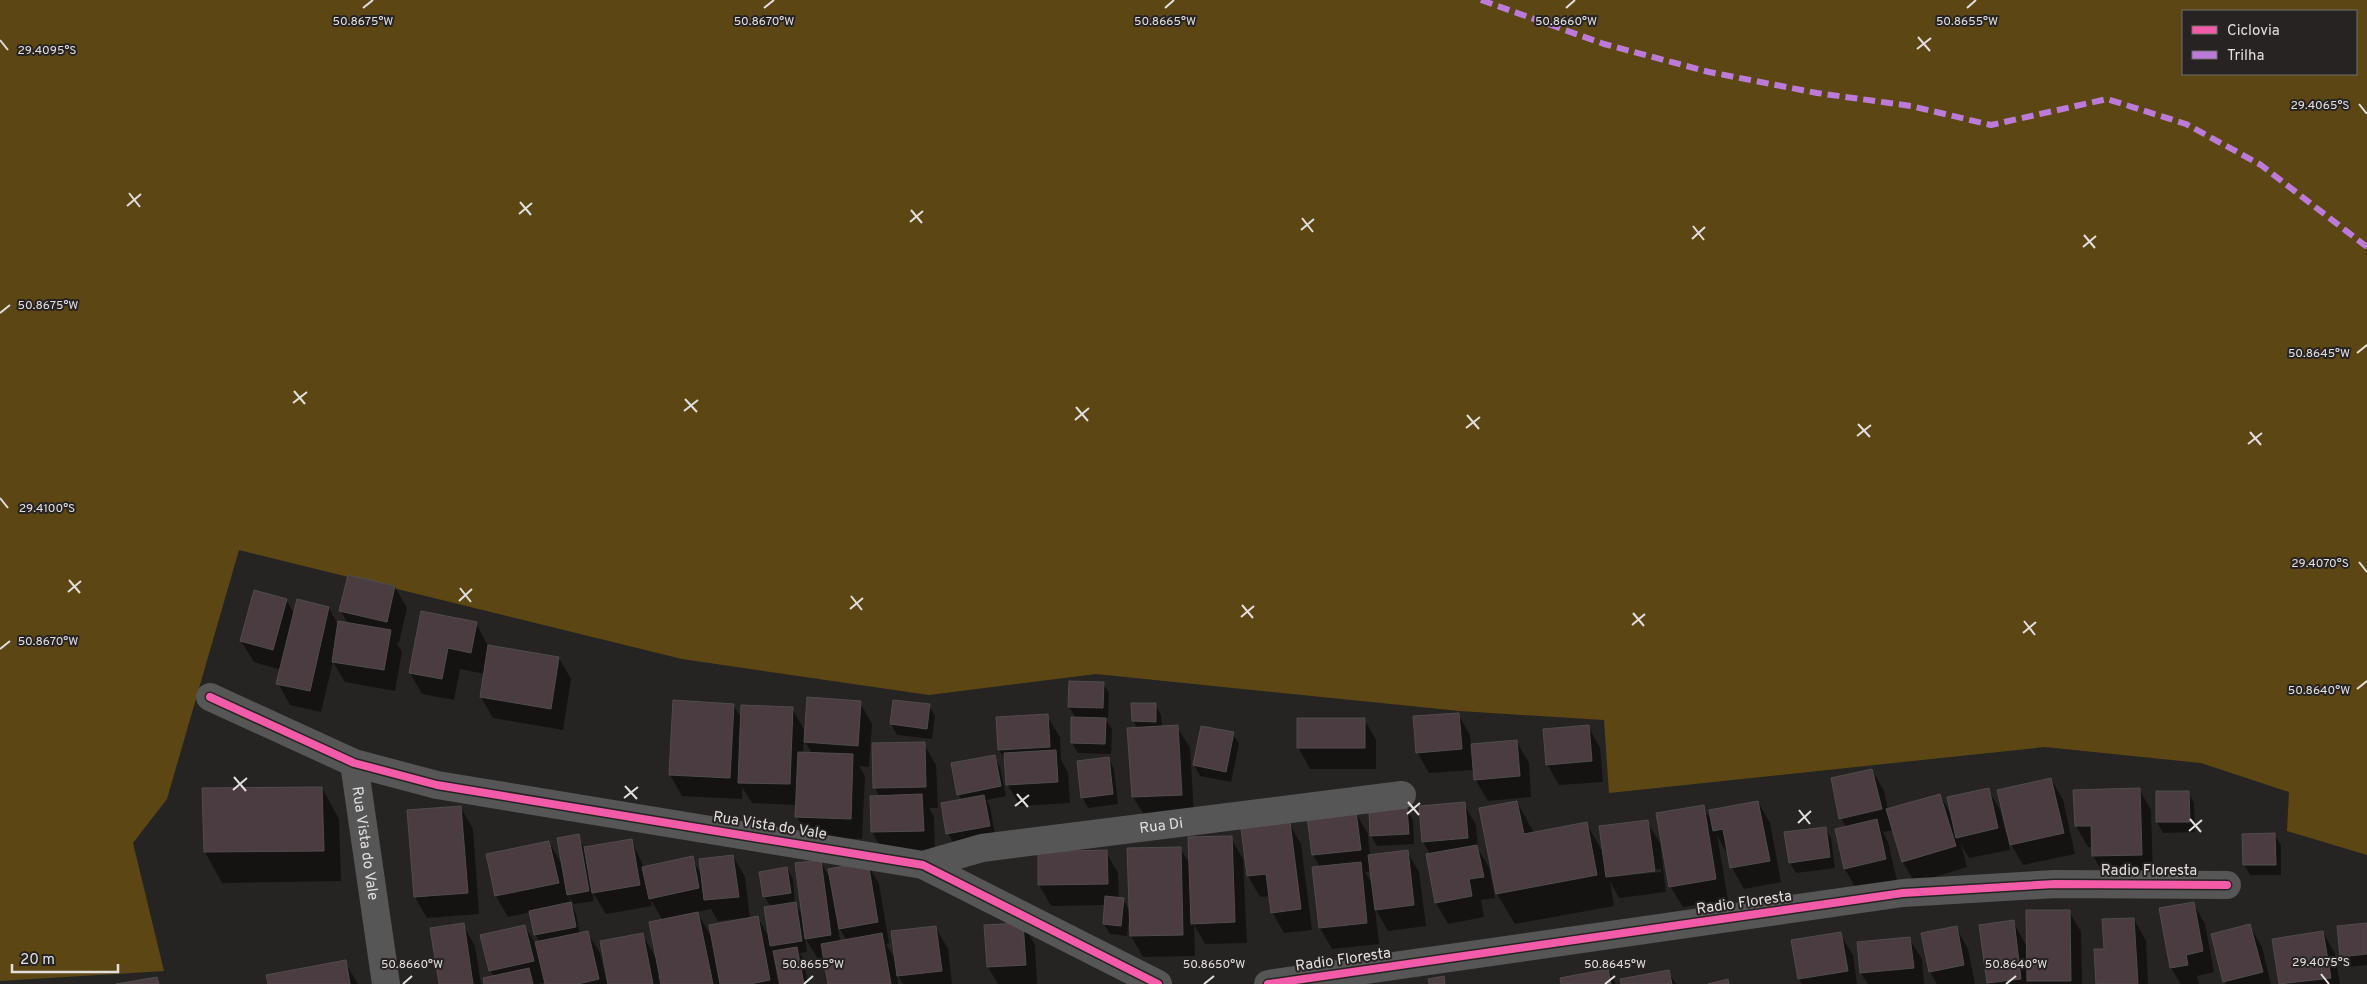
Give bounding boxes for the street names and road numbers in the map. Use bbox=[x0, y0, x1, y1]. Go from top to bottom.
street label: Rua Vista do Vale bbox=[346, 785, 382, 902]
street label: Rua Vista do Vale bbox=[712, 808, 828, 845]
street label: Rua Di bbox=[1138, 815, 1184, 839]
street label: Radio Floresta bbox=[2101, 862, 2197, 881]
street label: Radio Floresta bbox=[1695, 887, 1793, 920]
street label: Radio Floresta bbox=[1294, 944, 1392, 977]

